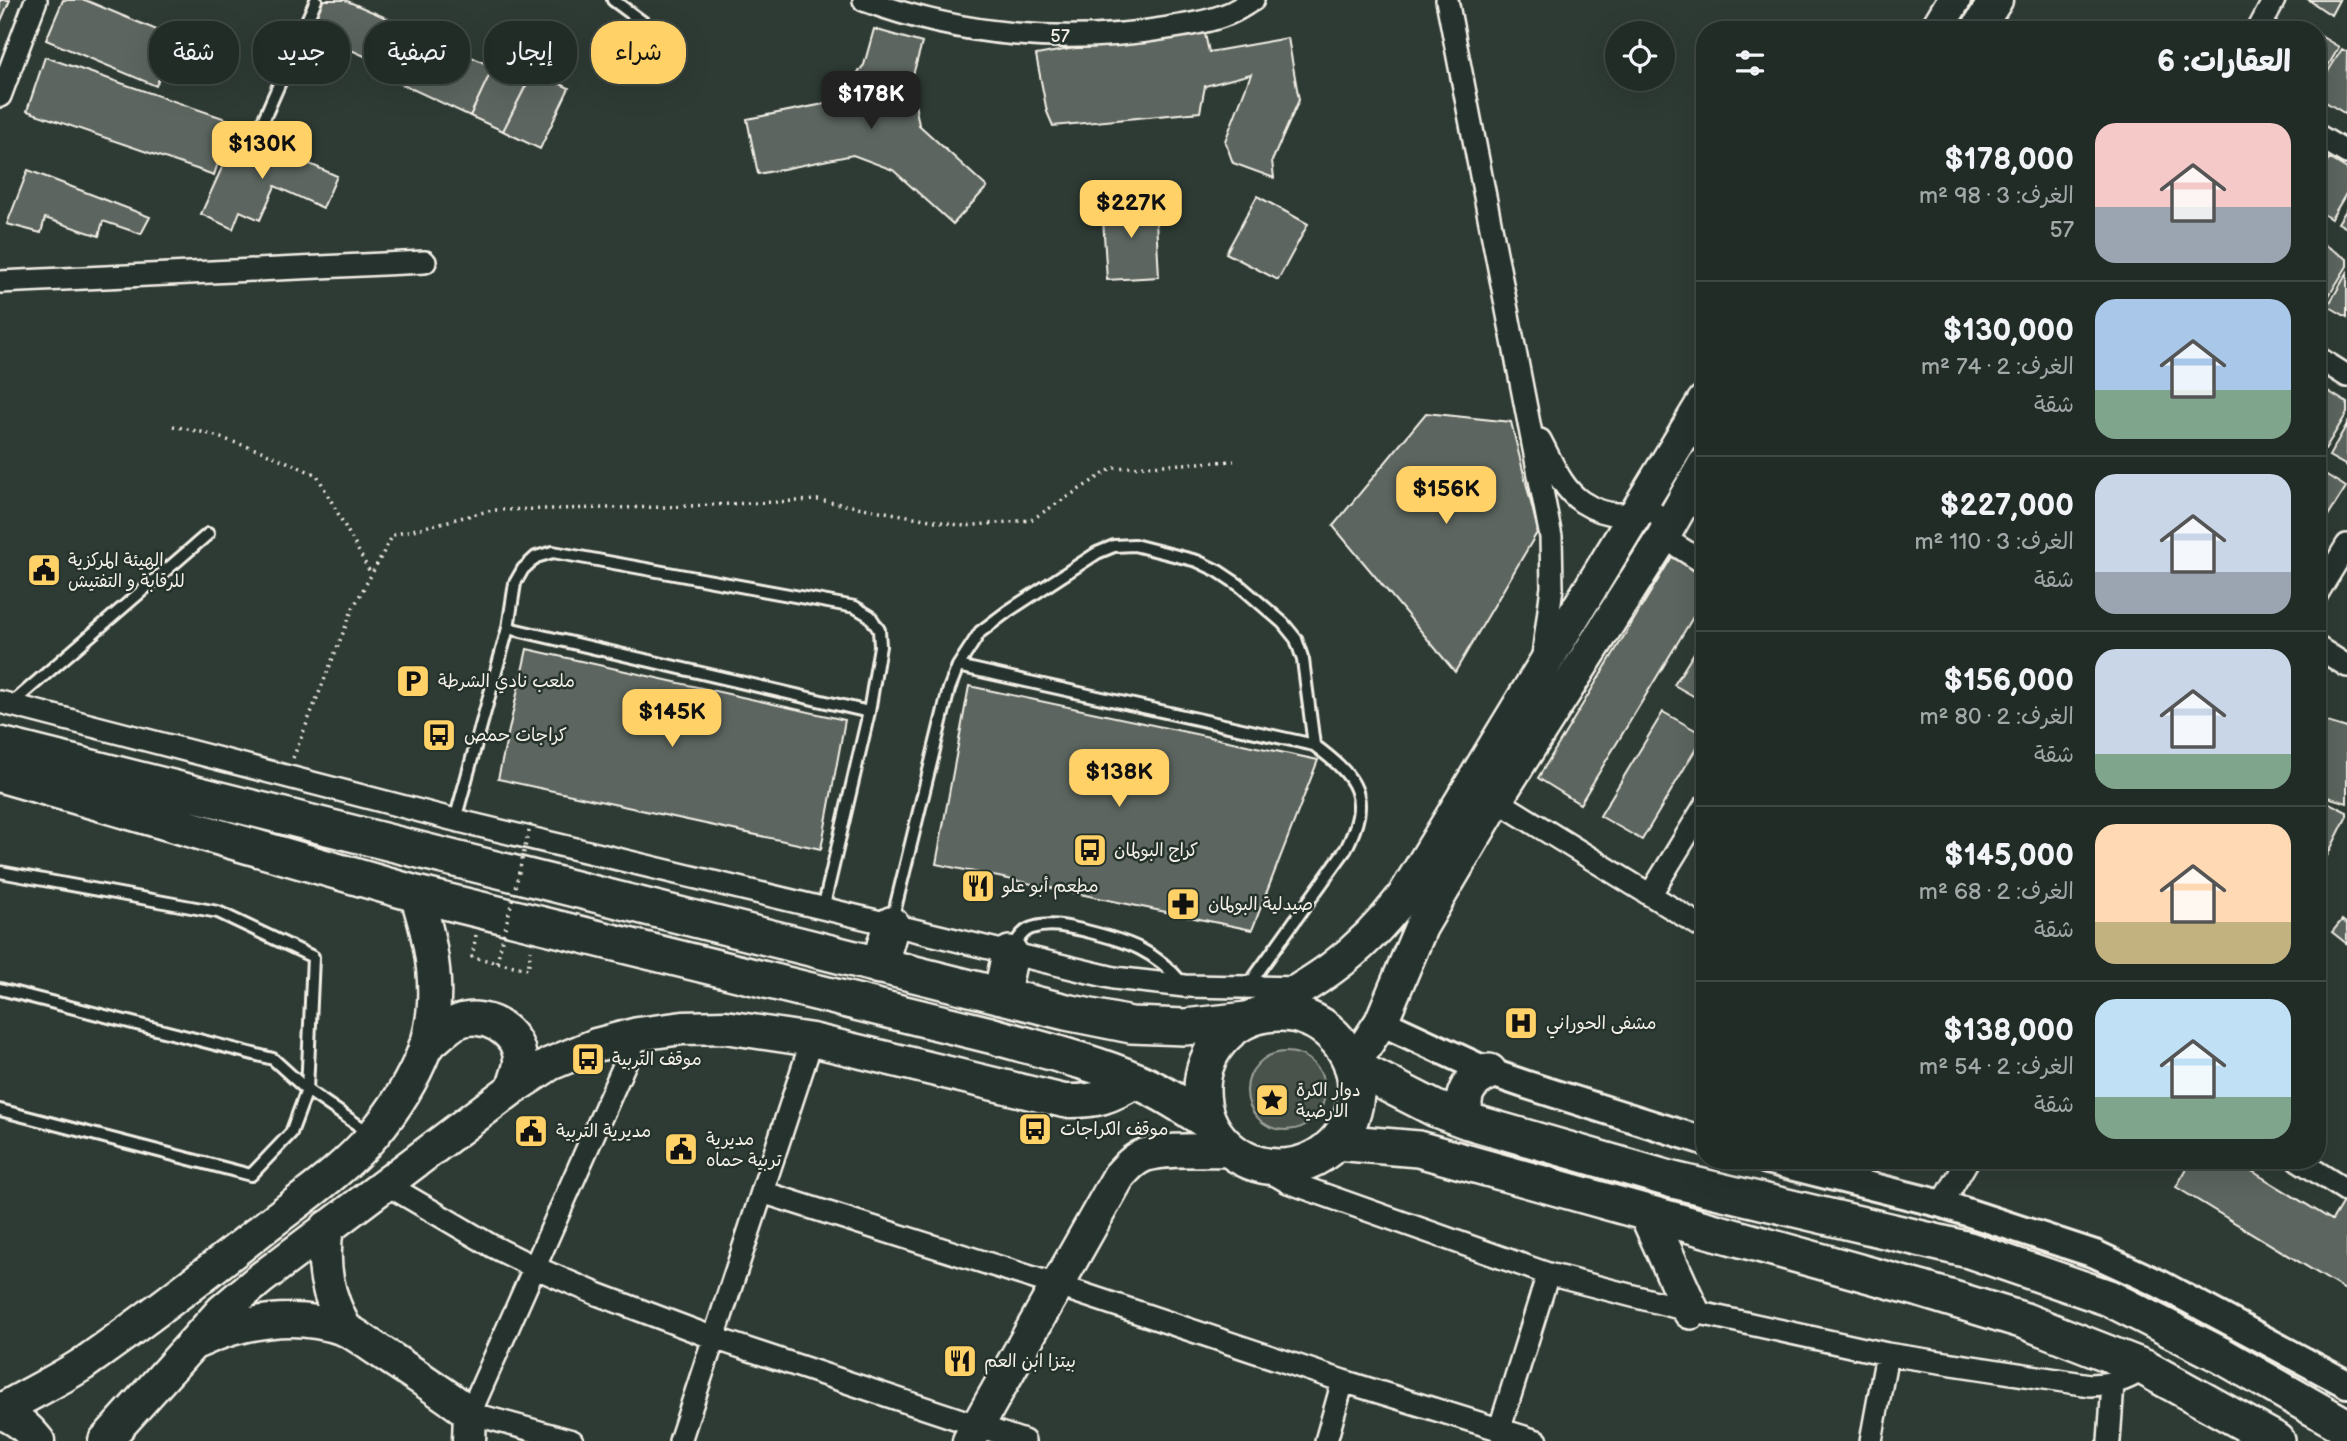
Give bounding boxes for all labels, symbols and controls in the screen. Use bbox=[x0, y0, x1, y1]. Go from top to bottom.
chip: شقة bbox=[149, 21, 239, 84]
chip: جديد bbox=[253, 21, 350, 84]
chip: تصفية bbox=[364, 21, 470, 84]
chip: إيجار bbox=[484, 21, 577, 84]
chip: شراء bbox=[591, 21, 686, 84]
map controls bbox=[1605, 21, 1675, 91]
button: locate bbox=[1605, 21, 1675, 91]
street label: 57 bbox=[1050, 26, 1070, 47]
icon: filters bbox=[1731, 44, 1769, 82]
text: العقارات: 6 bbox=[2157, 44, 2291, 80]
pin: $178K bbox=[822, 72, 920, 131]
text: $178K bbox=[838, 80, 905, 108]
pin: $130K bbox=[213, 122, 311, 181]
text: $130K bbox=[228, 130, 296, 158]
text: $178,000 bbox=[1944, 142, 2074, 178]
icon: home bbox=[2151, 151, 2235, 235]
pin: $227K bbox=[1082, 180, 1180, 240]
text: الغرف: 3 · 98 m² bbox=[1919, 182, 2074, 210]
text: $227K bbox=[1096, 189, 1166, 217]
text: 57 bbox=[2050, 216, 2074, 244]
text: $130,000 bbox=[1943, 313, 2074, 349]
icon: home bbox=[2151, 327, 2235, 411]
text: الغرف: 2 · 74 m² bbox=[1921, 353, 2074, 381]
text: شقة bbox=[2034, 391, 2074, 419]
pin: $156K bbox=[1397, 466, 1495, 526]
text: $156K bbox=[1412, 475, 1480, 503]
text: $227,000 bbox=[1940, 488, 2074, 524]
icon: home bbox=[2151, 502, 2235, 586]
text: الغرف: 3 · 110 m² bbox=[1914, 528, 2074, 556]
place label: الهيئة المركزية للرقابة و التفتيش bbox=[68, 550, 185, 592]
public building icon: الهيئة المركزية للرقابة و التفتيش bbox=[25, 551, 63, 589]
text: شقة bbox=[2034, 566, 2074, 594]
parking icon: ملعب نادي الشرطة bbox=[394, 662, 432, 700]
text: $156,000 bbox=[1943, 663, 2074, 699]
place label: ملعب نادي الشرطة bbox=[438, 671, 575, 694]
icon: home bbox=[2151, 677, 2235, 761]
pin: $145K bbox=[623, 690, 721, 749]
text: $145K bbox=[638, 698, 706, 726]
text: الغرف: 2 · 80 m² bbox=[1919, 703, 2074, 731]
bus stop icon: كراجات حمص bbox=[420, 716, 458, 754]
place label: كراجات حمص bbox=[464, 725, 567, 746]
text: شقة bbox=[2034, 741, 2074, 769]
pin: $138K bbox=[1070, 750, 1168, 809]
text: $138K bbox=[1085, 758, 1153, 786]
bus stop icon: كراج البولمان bbox=[1071, 831, 1109, 869]
text: $145,000 bbox=[1944, 838, 2074, 874]
place label: كراج البولمان bbox=[1114, 840, 1199, 862]
icon: home bbox=[2151, 852, 2235, 936]
restaurant icon: مطعم أبو علو bbox=[959, 867, 997, 905]
place label: مطعم أبو علو bbox=[1001, 876, 1099, 900]
text: الغرف: 2 · 68 m² bbox=[1919, 878, 2074, 906]
pharmacy icon: صيدلية البولمان bbox=[1164, 885, 1202, 923]
place label: صيدلية البولمان bbox=[1208, 894, 1313, 915]
text: شقة bbox=[2034, 916, 2074, 944]
hospital icon: مشفى الحوراني bbox=[1502, 1004, 1540, 1042]
place label: مشفى الحوراني bbox=[1546, 1013, 1656, 1039]
text: $138,000 bbox=[1943, 1013, 2074, 1049]
icon: home bbox=[2151, 1027, 2235, 1111]
bus stop icon: موقف التربية bbox=[569, 1040, 607, 1078]
place label: موقف التربية bbox=[612, 1049, 702, 1070]
text: الغرف: 2 · 54 m² bbox=[1919, 1053, 2074, 1081]
place label: دوار الكرة الارضية bbox=[1296, 1080, 1361, 1122]
place icon: دوار الكرة الارضية bbox=[1253, 1081, 1291, 1119]
text: شقة bbox=[2034, 1091, 2074, 1119]
bus stop icon: موقف الكراجات bbox=[1016, 1110, 1054, 1148]
public building icon: مديرية التربية bbox=[512, 1112, 550, 1150]
place label: موقف الكراجات bbox=[1060, 1119, 1168, 1140]
place label: مديرية التربية bbox=[556, 1121, 651, 1142]
place label: مديرية تربية حماه bbox=[706, 1129, 782, 1171]
public building icon: مديرية تربية حماه bbox=[662, 1130, 700, 1168]
restaurant icon: بيتزا ابن العم bbox=[941, 1342, 979, 1380]
place label: بيتزا ابن العم bbox=[984, 1351, 1076, 1375]

